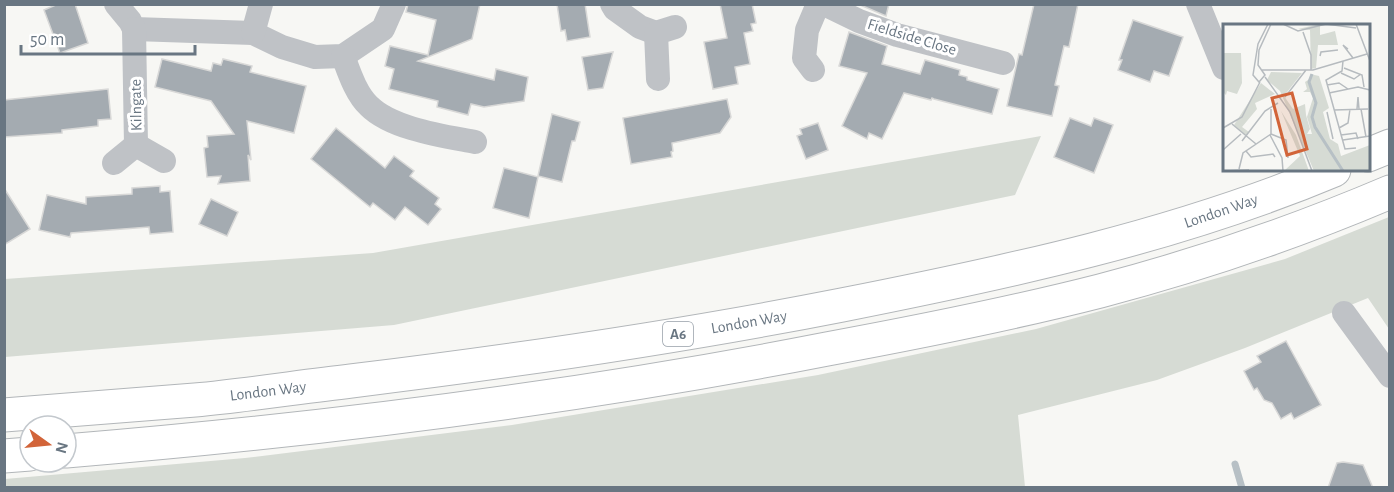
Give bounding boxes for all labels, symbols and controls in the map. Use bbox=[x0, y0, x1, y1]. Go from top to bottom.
street label: Fieldside Close bbox=[866, 16, 958, 58]
scale bar bbox=[21, 18, 195, 56]
inset map bbox=[1223, 24, 1370, 171]
text: 50 m bbox=[30, 31, 64, 49]
street label: Kilngate bbox=[128, 79, 144, 131]
street label: London Way bbox=[1182, 191, 1260, 232]
street label: London Way bbox=[710, 307, 788, 338]
road number: A6 bbox=[663, 322, 693, 346]
street label: London Way bbox=[229, 378, 307, 405]
north arrow bbox=[18, 414, 78, 474]
text: N bbox=[52, 440, 71, 455]

